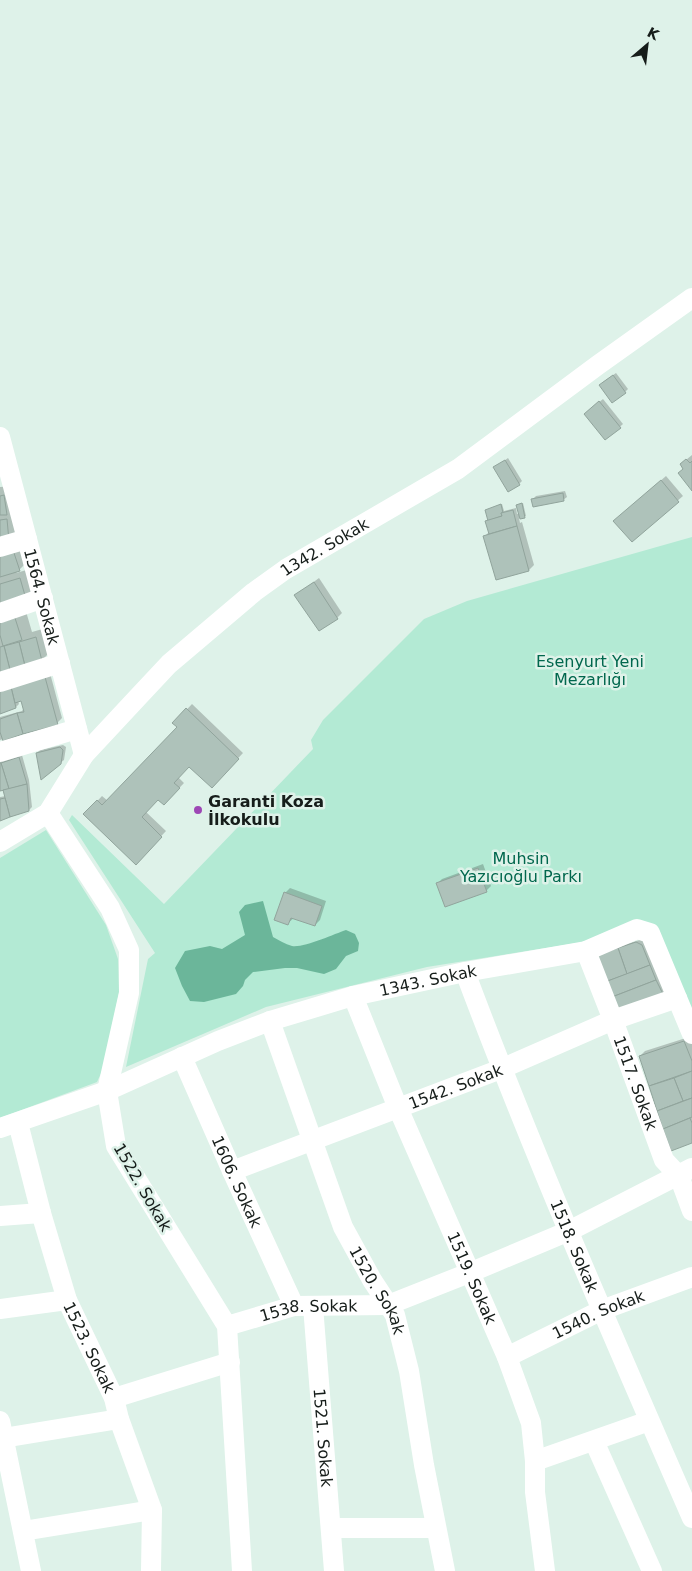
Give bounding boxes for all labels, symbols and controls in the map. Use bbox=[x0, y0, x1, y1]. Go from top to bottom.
north arrow bbox=[622, 20, 672, 70]
text: K bbox=[645, 24, 663, 44]
street label: 1342. Sokak bbox=[277, 514, 373, 580]
street label: 1564. Sokak bbox=[20, 546, 64, 648]
park label: Esenyurt Yeni Mezarlığı bbox=[536, 652, 644, 689]
place label: Garanti Koza İlkokulu bbox=[208, 792, 324, 829]
marker: Garanti Koza İlkokulu bbox=[192, 804, 204, 816]
park label: Muhsin Yazıcıoğlu Parkı bbox=[459, 849, 582, 886]
street label: 1343. Sokak bbox=[378, 961, 479, 1000]
street label: 1517. Sokak bbox=[610, 1033, 662, 1133]
street label: 1542. Sokak bbox=[406, 1060, 506, 1113]
street label: 1606. Sokak bbox=[208, 1133, 266, 1231]
street label: 1522. Sokak bbox=[110, 1140, 176, 1235]
street label: 1518. Sokak bbox=[546, 1197, 602, 1296]
street label: 1519. Sokak bbox=[443, 1229, 501, 1328]
street label: 1520. Sokak bbox=[345, 1243, 409, 1337]
street label: 1540. Sokak bbox=[549, 1286, 648, 1343]
street label: 1538. Sokak bbox=[258, 1296, 358, 1326]
street label: 1523. Sokak bbox=[59, 1299, 119, 1397]
street label: 1521. Sokak bbox=[310, 1388, 336, 1488]

